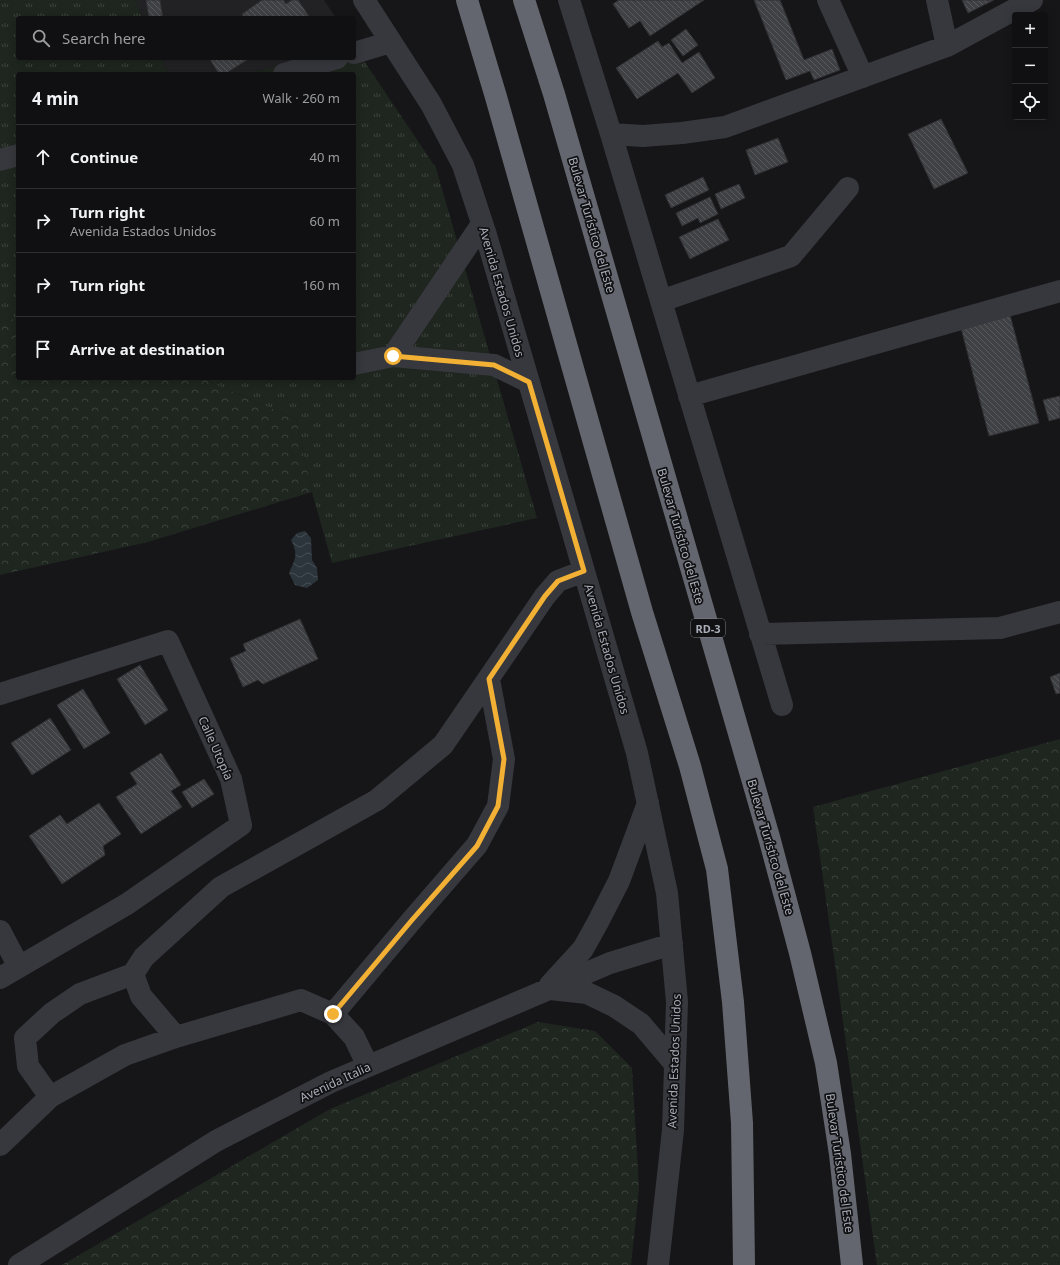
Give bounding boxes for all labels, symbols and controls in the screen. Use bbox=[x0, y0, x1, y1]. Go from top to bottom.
map controls bbox=[1012, 12, 1048, 120]
button: + bbox=[1012, 12, 1048, 48]
search box bbox=[16, 16, 356, 60]
icon: search bbox=[30, 27, 52, 49]
text: Search here bbox=[62, 28, 145, 48]
button: − bbox=[1012, 48, 1048, 84]
button: locate bbox=[1012, 84, 1048, 120]
text: 4 min bbox=[32, 87, 79, 110]
text: Walk · 260 m bbox=[262, 89, 340, 107]
icon: ahead bbox=[32, 146, 54, 168]
text: Continue bbox=[70, 147, 138, 167]
text: 40 m bbox=[310, 148, 340, 166]
street label: Bulevar Turístico del Este bbox=[564, 155, 620, 295]
text: Turn right bbox=[70, 202, 145, 222]
icon: right bbox=[32, 210, 54, 232]
text: 60 m bbox=[310, 212, 340, 230]
text: Avenida Estados Unidos bbox=[70, 222, 216, 240]
street label: Avenida Estados Unidos bbox=[475, 225, 529, 359]
icon: right bbox=[32, 274, 54, 296]
text: Turn right bbox=[70, 275, 145, 295]
text: 160 m bbox=[302, 276, 340, 294]
icon: arrive bbox=[32, 338, 54, 360]
text: Arrive at destination bbox=[70, 339, 225, 359]
route start bbox=[384, 347, 402, 365]
street label: Bulevar Turístico del Este bbox=[653, 466, 709, 606]
street label: Avenida Estados Unidos bbox=[580, 582, 634, 716]
road number: RD-3 bbox=[691, 619, 725, 637]
street label: Calle Utopía bbox=[194, 713, 238, 783]
street label: Bulevar Turístico del Este bbox=[743, 777, 799, 917]
street label: Avenida Estados Unidos bbox=[663, 993, 685, 1129]
route end bbox=[324, 1005, 342, 1023]
street label: Avenida Italia bbox=[297, 1058, 373, 1106]
street label: Bulevar Turístico del Este bbox=[822, 1092, 858, 1234]

